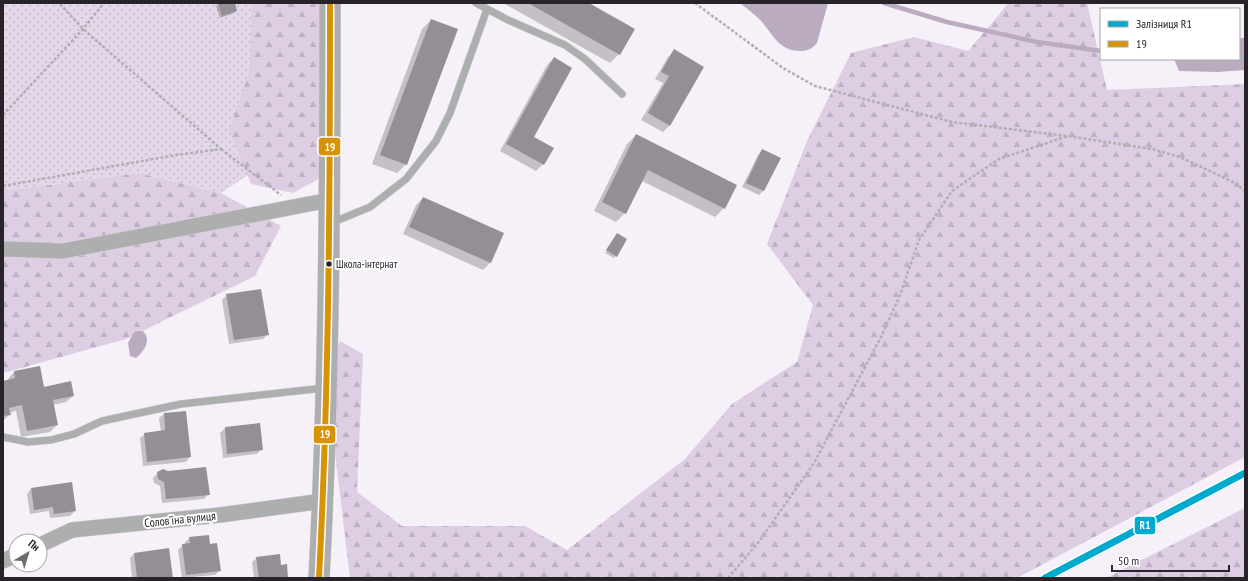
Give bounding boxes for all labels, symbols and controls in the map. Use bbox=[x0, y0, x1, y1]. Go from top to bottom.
legend bbox=[1100, 8, 1240, 60]
text: Залізниця R1 bbox=[1136, 16, 1192, 31]
text: 19 bbox=[1136, 36, 1147, 51]
line badge: 19 bbox=[318, 137, 341, 156]
text: 19 bbox=[325, 140, 335, 154]
place label: Школа-інтернат bbox=[336, 257, 398, 271]
marker: Школа-інтернат bbox=[324, 259, 334, 269]
line badge: 19 bbox=[313, 425, 336, 444]
text: 19 bbox=[320, 427, 330, 441]
street label: Соловʼїна вулиця bbox=[144, 508, 217, 530]
line badge: R1 bbox=[1134, 516, 1156, 535]
text: R1 bbox=[1140, 518, 1150, 532]
north arrow bbox=[8, 533, 48, 573]
text: Пн bbox=[26, 536, 43, 554]
scale bar bbox=[1112, 547, 1229, 573]
text: 50 m bbox=[1118, 553, 1139, 568]

